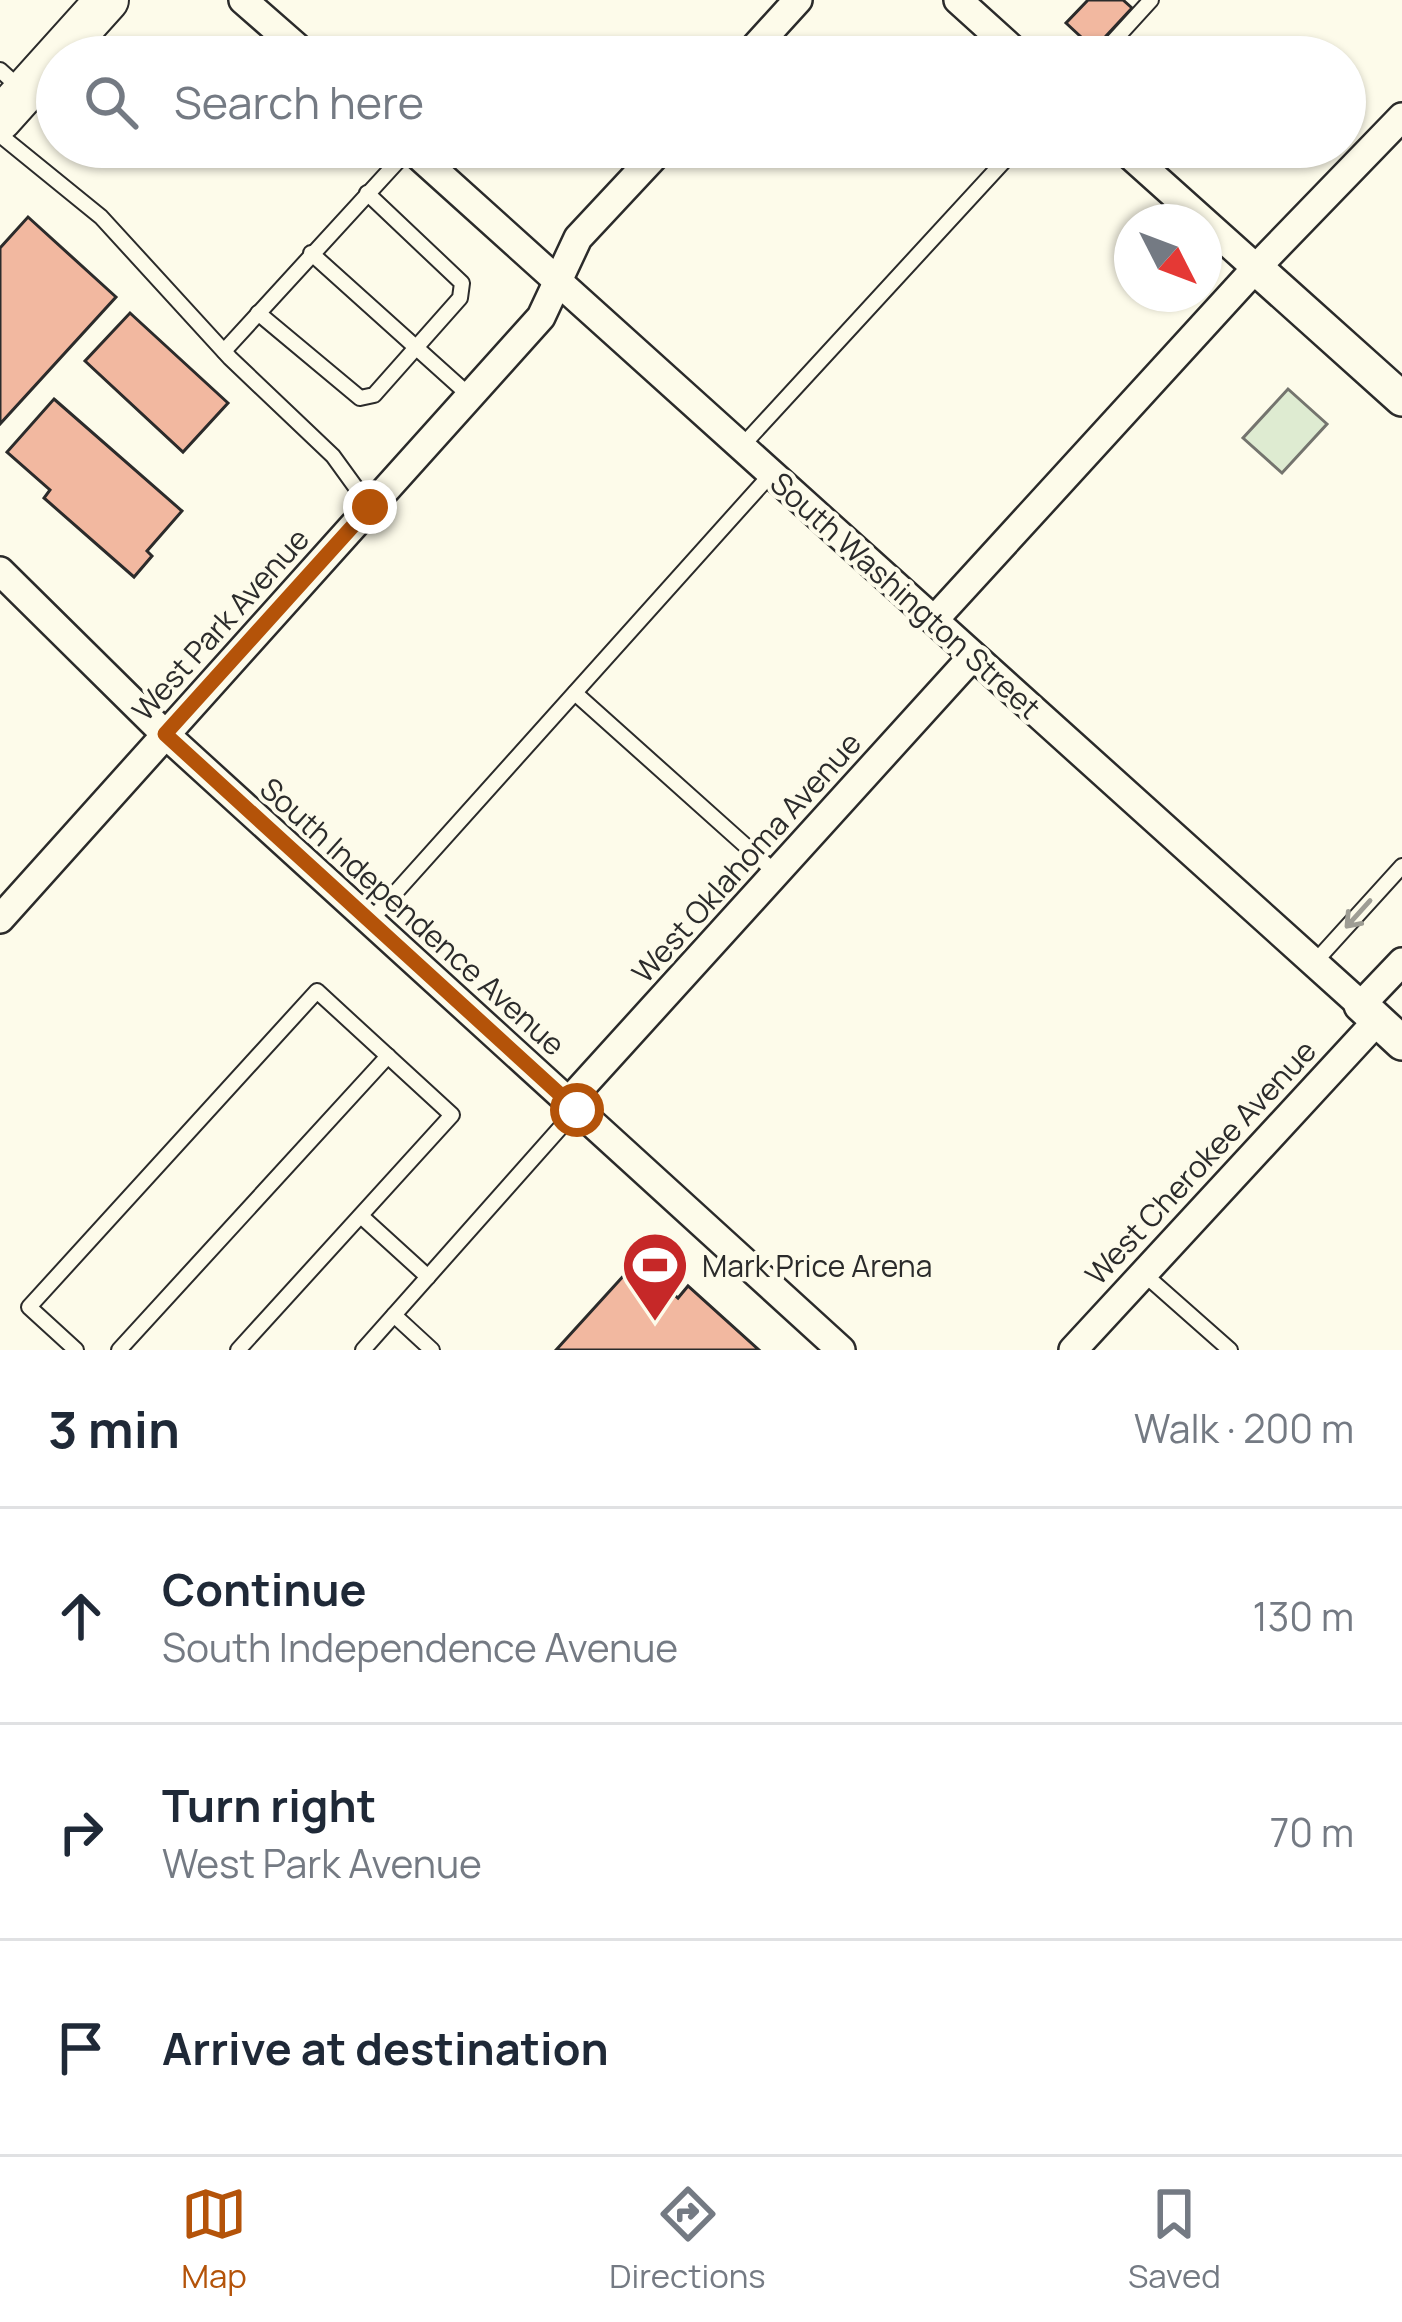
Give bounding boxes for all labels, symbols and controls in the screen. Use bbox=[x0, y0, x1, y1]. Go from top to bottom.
search box bbox=[36, 36, 1366, 168]
icon: search bbox=[78, 69, 144, 135]
text: Search here bbox=[174, 71, 424, 133]
north arrow bbox=[1114, 204, 1222, 312]
street label: South Washington Street bbox=[762, 462, 1050, 728]
route end bbox=[343, 480, 397, 534]
street label: West Park Avenue bbox=[122, 519, 318, 729]
street label: West Oklahoma Avenue bbox=[622, 723, 870, 991]
street label: South Independence Avenue bbox=[252, 768, 574, 1064]
one-way arrow bbox=[1345, 899, 1372, 929]
street label: West Cherokee Avenue bbox=[1076, 1031, 1324, 1293]
route start bbox=[550, 1083, 604, 1137]
sports icon: Mark Price Arena bbox=[620, 1230, 690, 1324]
place label: Mark Price Arena bbox=[702, 1245, 932, 1286]
text: 3 min bbox=[48, 1394, 180, 1463]
text: Walk · 200 m bbox=[1134, 1401, 1354, 1455]
text: Continue bbox=[162, 1558, 367, 1620]
icon: ahead bbox=[48, 1583, 114, 1649]
text: 130 m bbox=[1253, 1589, 1354, 1643]
text: South Independence Avenue bbox=[162, 1620, 678, 1674]
text: Turn right bbox=[162, 1774, 376, 1836]
icon: right bbox=[48, 1799, 114, 1865]
text: 70 m bbox=[1270, 1805, 1354, 1859]
text: West Park Avenue bbox=[162, 1836, 482, 1890]
icon: arrive bbox=[48, 2015, 114, 2081]
text: Arrive at destination bbox=[162, 2017, 609, 2079]
tab: Map bbox=[181, 2181, 247, 2298]
tab: Directions bbox=[609, 2181, 766, 2298]
tab: Saved bbox=[1128, 2181, 1221, 2298]

